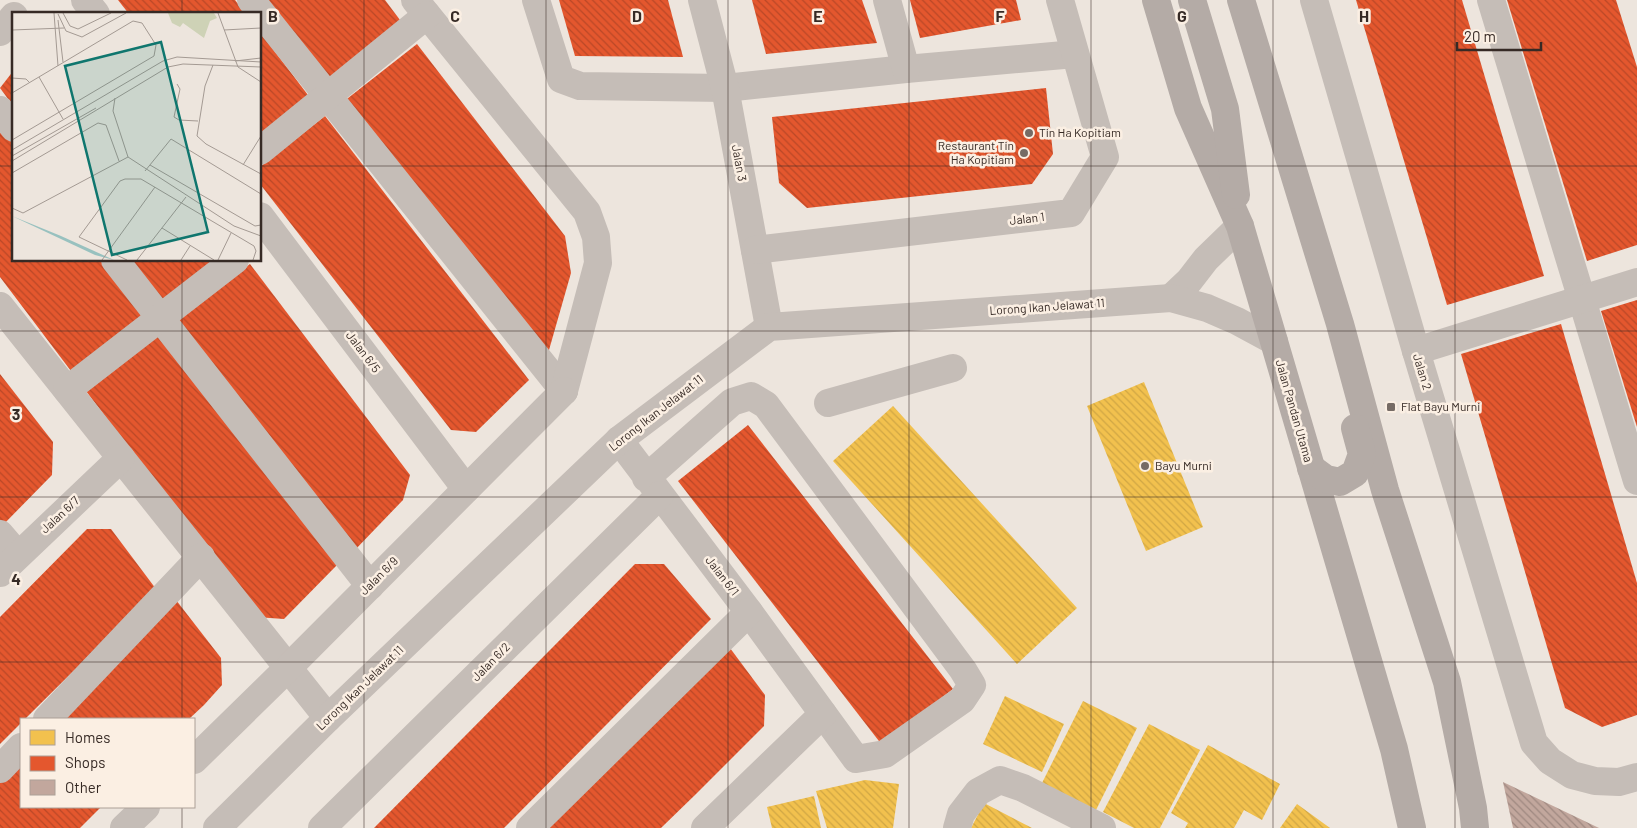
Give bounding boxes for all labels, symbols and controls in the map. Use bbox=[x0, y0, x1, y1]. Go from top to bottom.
text: B bbox=[268, 6, 278, 25]
text: C bbox=[450, 6, 460, 25]
text: D bbox=[632, 6, 642, 25]
text: E bbox=[813, 6, 823, 25]
text: F bbox=[996, 6, 1005, 25]
text: G bbox=[1177, 6, 1187, 25]
text: H bbox=[1359, 6, 1369, 25]
inset map bbox=[12, 12, 261, 261]
scale bar bbox=[1457, 20, 1541, 52]
text: 20 m bbox=[1464, 27, 1496, 45]
place label: Tin Ha Kopitiam bbox=[1039, 125, 1121, 139]
marker: Tin Ha Kopitiam bbox=[1023, 127, 1035, 139]
place label: Restaurant Tin Ha Kopitiam bbox=[938, 138, 1014, 166]
street label: Jalan 3 bbox=[730, 143, 750, 182]
marker: Restaurant Tin Ha Kopitiam bbox=[1018, 147, 1030, 159]
street label: Jalan 1 bbox=[1009, 209, 1045, 227]
street label: Lorong Ikan Jelawat 11 bbox=[989, 295, 1105, 317]
street label: Jalan 6/5 bbox=[344, 328, 384, 375]
street label: Jalan 2 bbox=[1411, 352, 1435, 392]
street label: Jalan Pandan Utama bbox=[1274, 358, 1316, 464]
street label: Lorong Ikan Jelawat 11 bbox=[606, 371, 705, 453]
place label: Flat Bayu Murni bbox=[1401, 399, 1480, 413]
marker: Flat Bayu Murni bbox=[1385, 401, 1397, 413]
text: 3 bbox=[12, 404, 20, 423]
place label: Bayu Murni bbox=[1155, 458, 1212, 472]
marker: Bayu Murni bbox=[1139, 460, 1151, 472]
street label: Jalan 6/7 bbox=[37, 493, 82, 536]
street label: Jalan 6/9 bbox=[356, 553, 400, 597]
street label: Jalan 6/1 bbox=[703, 553, 742, 598]
text: 4 bbox=[11, 569, 21, 588]
street label: Jalan 6/2 bbox=[468, 639, 512, 683]
street label: Lorong Ikan Jelawat 11 bbox=[313, 642, 406, 732]
legend bbox=[20, 718, 195, 808]
text: Homes bbox=[65, 728, 110, 746]
text: Shops bbox=[65, 753, 105, 771]
text: Other bbox=[65, 778, 102, 796]

